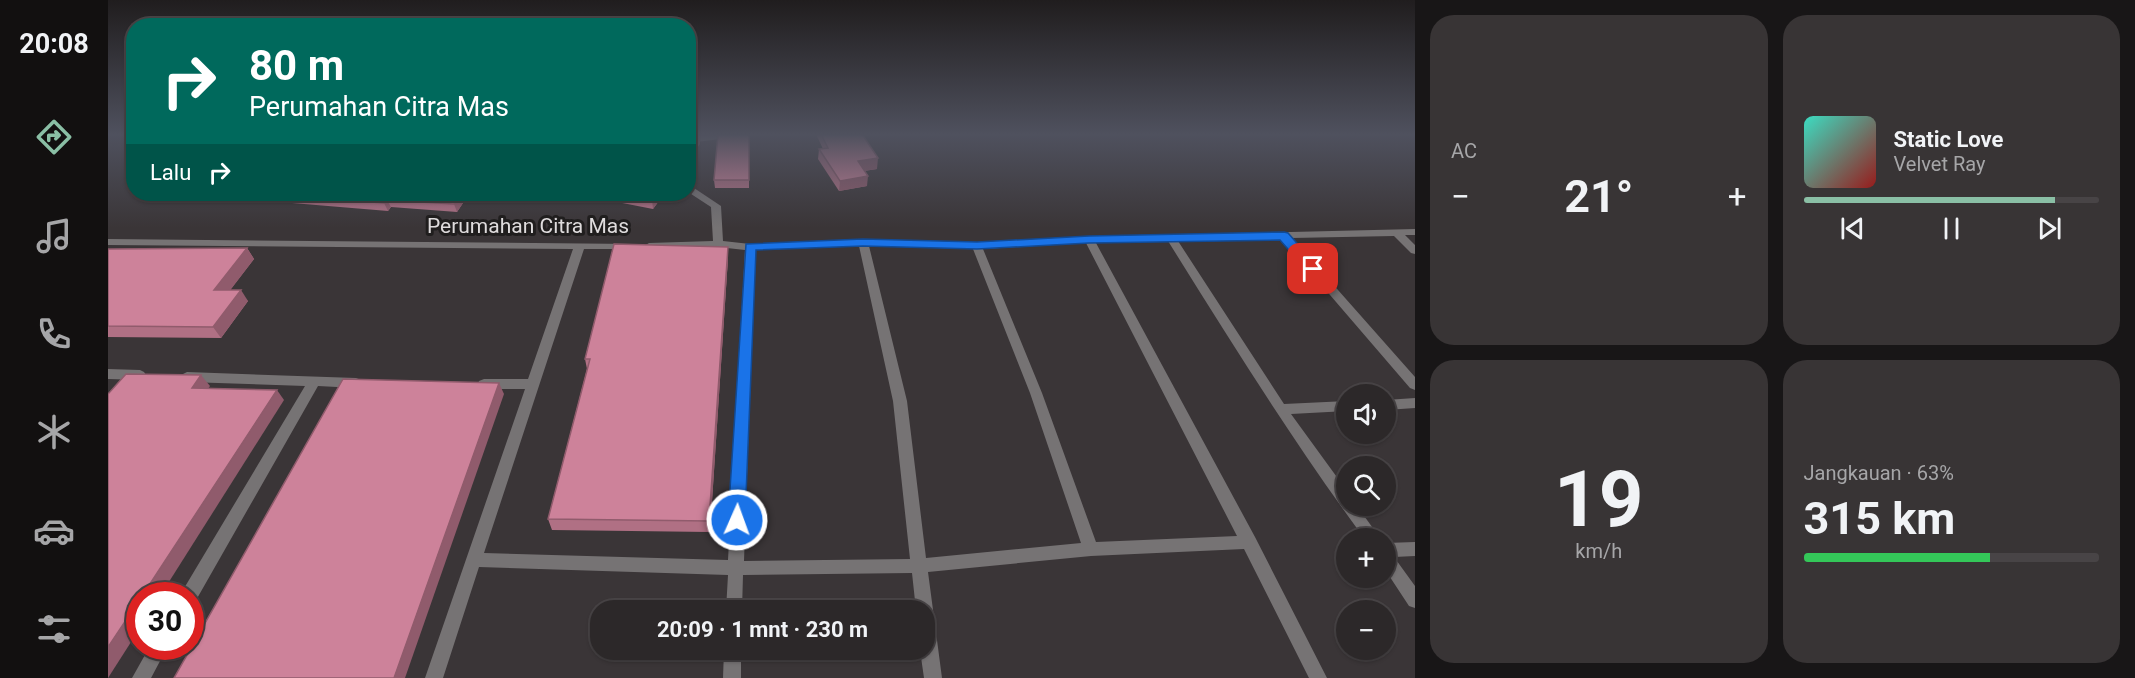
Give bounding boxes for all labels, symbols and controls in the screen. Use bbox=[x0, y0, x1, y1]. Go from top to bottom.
text: 20:08 bbox=[19, 28, 89, 60]
text: 80 m bbox=[249, 41, 344, 90]
icon: right bbox=[150, 42, 228, 120]
text: Perumahan Citra Mas bbox=[249, 91, 509, 123]
icon: directions bbox=[33, 116, 75, 158]
text: Static Love bbox=[1894, 127, 2004, 152]
text: AC bbox=[1451, 139, 1477, 163]
text: Velvet Ray bbox=[1894, 152, 1985, 176]
icon: right bbox=[203, 156, 236, 189]
text: Lalu bbox=[150, 160, 191, 185]
text: 21° bbox=[1564, 170, 1633, 223]
text: − bbox=[1451, 177, 1470, 216]
text: + bbox=[1728, 177, 1747, 216]
icon: previous bbox=[1836, 212, 1869, 245]
icon: pause bbox=[1935, 212, 1968, 245]
icon: next bbox=[2033, 212, 2066, 245]
street label: Perumahan Citra Mas bbox=[427, 214, 629, 238]
icon: music bbox=[33, 215, 75, 257]
pin bbox=[1287, 243, 1338, 294]
icon: arrive bbox=[1296, 252, 1329, 285]
icon: phone bbox=[33, 313, 75, 355]
map controls bbox=[1336, 384, 1396, 660]
button: sound bbox=[1336, 384, 1396, 444]
icon: climate bbox=[33, 411, 75, 453]
text: 19 bbox=[1554, 454, 1644, 545]
button: search bbox=[1336, 456, 1396, 516]
text: Jangkauan · 63% bbox=[1804, 461, 1954, 485]
position arrow bbox=[705, 488, 769, 552]
text: 315 km bbox=[1804, 492, 1955, 545]
icon: car bbox=[33, 510, 75, 552]
button: + bbox=[1336, 528, 1396, 588]
text: km/h bbox=[1575, 539, 1622, 563]
speed limit sign: 30 bbox=[126, 582, 204, 660]
button: − bbox=[1336, 600, 1396, 660]
icon: filters bbox=[33, 608, 75, 650]
text: 20:09 · 1 mnt · 230 m bbox=[657, 617, 868, 642]

